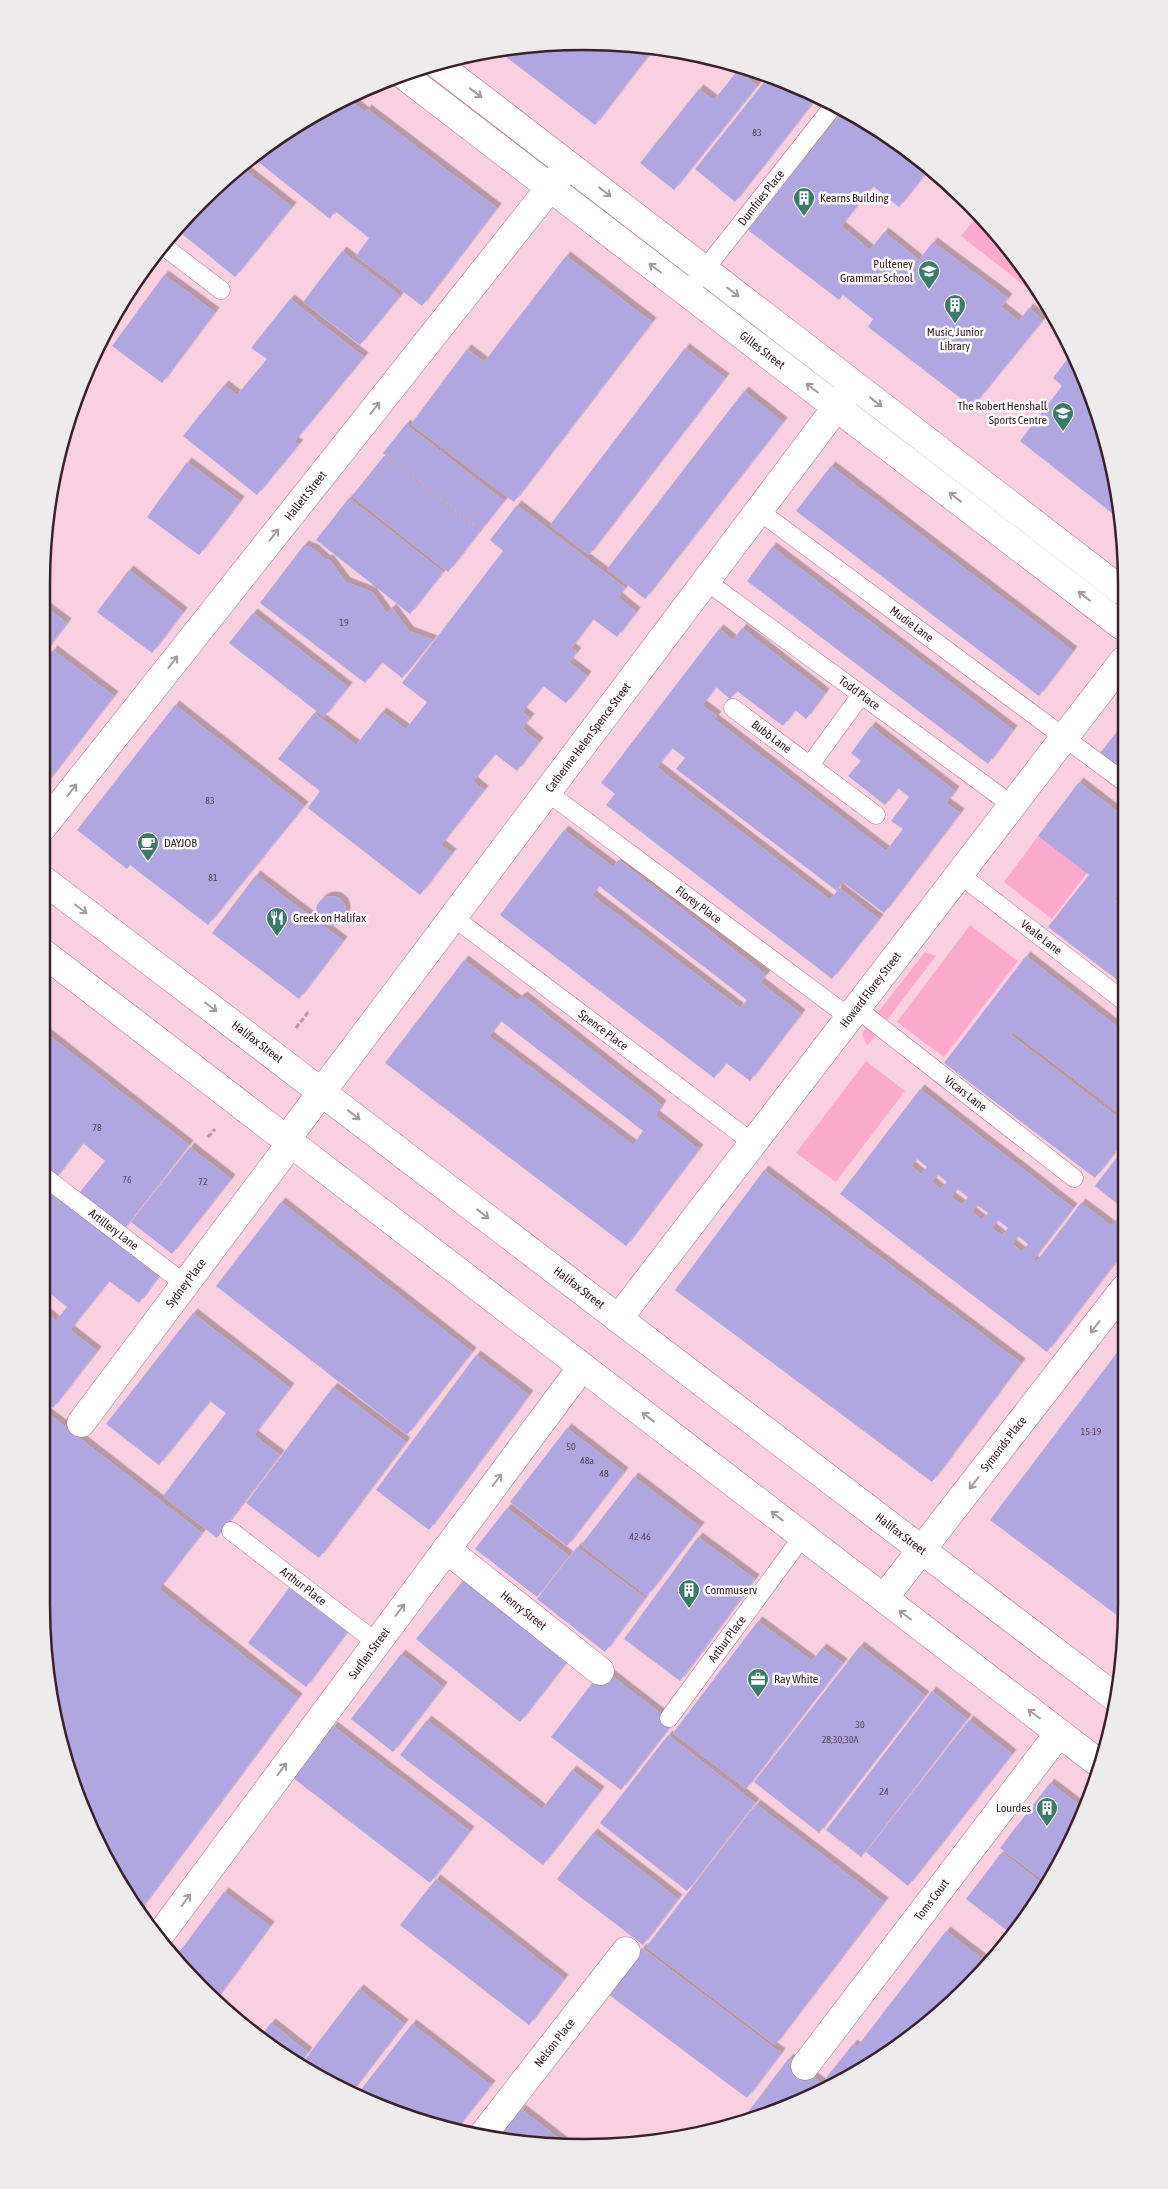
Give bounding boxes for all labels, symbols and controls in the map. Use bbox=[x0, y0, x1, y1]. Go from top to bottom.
one-way arrow bbox=[469, 88, 482, 99]
house number: 83 bbox=[752, 127, 762, 138]
street label: Dumfries Place bbox=[735, 167, 787, 228]
building icon: Kearns Building bbox=[792, 186, 816, 217]
one-way arrow bbox=[598, 187, 611, 198]
place label: Kearns Building bbox=[820, 191, 889, 205]
place label: Pulteney Grammar School bbox=[840, 257, 914, 285]
school or university icon: Pulteney Grammar School bbox=[917, 259, 941, 290]
one-way arrow bbox=[649, 262, 662, 273]
one-way arrow bbox=[726, 286, 739, 297]
building icon: Music, Junior Library bbox=[943, 293, 967, 324]
place label: Music, Junior Library bbox=[927, 325, 984, 353]
street label: Gilles Street bbox=[737, 329, 788, 372]
one-way arrow bbox=[806, 382, 819, 393]
one-way arrow bbox=[869, 396, 882, 407]
place label: The Robert Henshall Sports Centre bbox=[958, 399, 1048, 427]
school or university icon: The Robert Henshall Sports Centre bbox=[1051, 401, 1075, 432]
one-way arrow bbox=[370, 402, 381, 415]
street label: Hallett Street bbox=[282, 468, 330, 523]
one-way arrow bbox=[949, 492, 962, 503]
one-way arrow bbox=[269, 529, 280, 542]
one-way arrow bbox=[1078, 591, 1091, 602]
street label: Mudie Lane bbox=[887, 603, 936, 645]
house number: 19 bbox=[339, 617, 349, 628]
one-way arrow bbox=[168, 656, 179, 669]
street label: Todd Place bbox=[836, 673, 883, 713]
street label: Catherine Helen Spence Street bbox=[542, 680, 634, 795]
street label: Bubb Lane bbox=[749, 717, 794, 756]
one-way arrow bbox=[67, 784, 78, 797]
house number: 83 bbox=[205, 795, 215, 806]
cafe icon: DAYJOB bbox=[136, 831, 160, 862]
place label: DAYJOB bbox=[164, 836, 197, 850]
house number: 81 bbox=[208, 872, 218, 883]
street label: Florey Place bbox=[673, 883, 724, 927]
one-way arrow bbox=[74, 903, 87, 914]
restaurant icon: Greek on Halifax bbox=[265, 906, 289, 937]
place label: Greek on Halifax bbox=[293, 911, 366, 925]
street label: Veale Lane bbox=[1018, 917, 1065, 958]
street label: Howard Florey Street bbox=[837, 949, 904, 1030]
one-way arrow bbox=[204, 1001, 217, 1012]
street label: Spence Place bbox=[576, 1007, 631, 1053]
street label: Halifax Street bbox=[229, 1018, 286, 1066]
street label: Vicars Lane bbox=[942, 1073, 990, 1114]
one-way arrow bbox=[348, 1109, 361, 1120]
house number: 78 bbox=[92, 1122, 102, 1133]
house number: 76 bbox=[122, 1174, 132, 1185]
house number: 72 bbox=[198, 1176, 208, 1187]
street label: Artillery Lane bbox=[86, 1206, 141, 1253]
one-way arrow bbox=[476, 1209, 489, 1220]
street label: Sydney Place bbox=[163, 1256, 209, 1310]
street label: Halifax Street bbox=[551, 1264, 608, 1312]
one-way arrow bbox=[1089, 1320, 1100, 1333]
one-way arrow bbox=[641, 1412, 655, 1422]
street label: Symonds Place bbox=[978, 1414, 1029, 1474]
house number: 15-19 bbox=[1081, 1426, 1102, 1437]
house number: 50 bbox=[566, 1441, 576, 1452]
house number: 48a bbox=[580, 1455, 594, 1466]
house number: 48 bbox=[599, 1468, 609, 1479]
one-way arrow bbox=[492, 1473, 502, 1487]
one-way arrow bbox=[968, 1476, 979, 1489]
street label: Halifax Street bbox=[873, 1510, 929, 1558]
one-way arrow bbox=[770, 1511, 784, 1521]
house number: 42-46 bbox=[629, 1531, 651, 1542]
street label: Arthur Place bbox=[277, 1564, 329, 1608]
building icon: Commuserv bbox=[677, 1578, 701, 1609]
place label: Commuserv bbox=[705, 1583, 757, 1597]
street label: Henry Street bbox=[498, 1588, 550, 1633]
one-way arrow bbox=[394, 1604, 405, 1617]
one-way arrow bbox=[899, 1610, 912, 1621]
street label: Arthur Place bbox=[705, 1613, 749, 1665]
street label: Surflen Street bbox=[346, 1625, 393, 1681]
office icon: Ray White bbox=[746, 1667, 770, 1698]
place label: Ray White bbox=[774, 1672, 818, 1686]
one-way arrow bbox=[1027, 1709, 1041, 1719]
house number: 30 bbox=[855, 1719, 865, 1730]
house number: 28;30;30A bbox=[822, 1734, 858, 1745]
one-way arrow bbox=[277, 1762, 287, 1776]
house number: 24 bbox=[879, 1786, 889, 1797]
building icon: Lourdes bbox=[1035, 1796, 1059, 1827]
place label: Lourdes bbox=[996, 1801, 1031, 1815]
street label: Toms Court bbox=[911, 1876, 952, 1923]
one-way arrow bbox=[180, 1894, 191, 1907]
street label: Nelson Place bbox=[531, 2016, 578, 2070]

